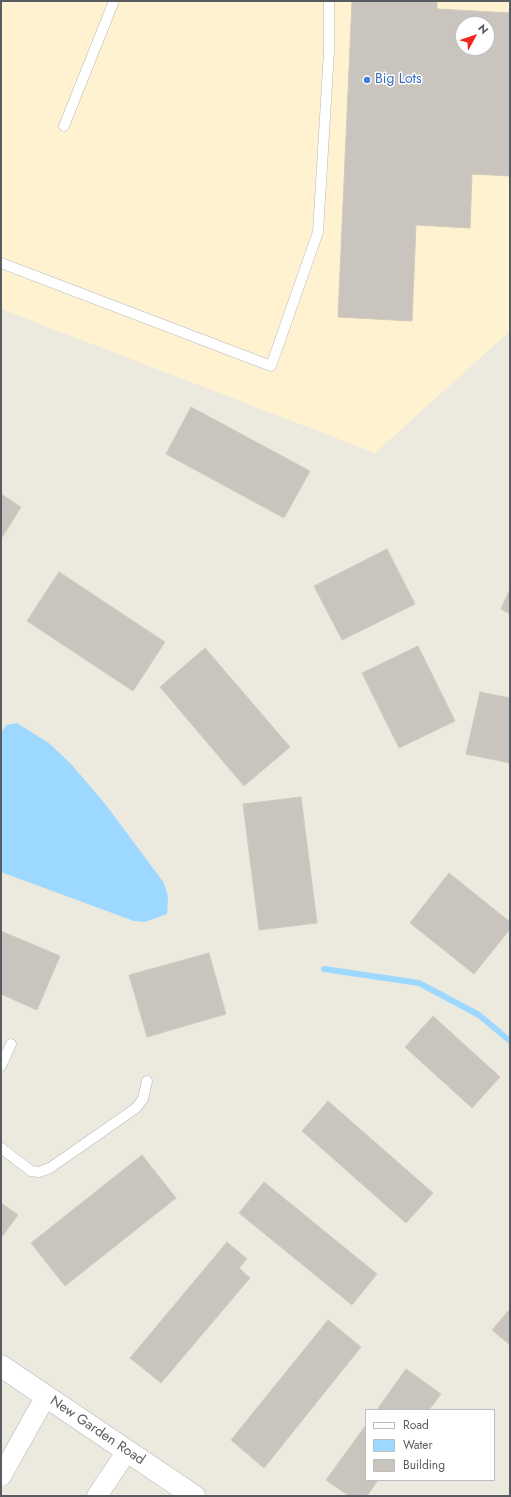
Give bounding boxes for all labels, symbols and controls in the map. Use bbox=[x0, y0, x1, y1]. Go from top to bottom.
north arrow bbox=[455, 16, 495, 56]
text: N bbox=[474, 20, 492, 37]
place label: Big Lots bbox=[375, 72, 422, 88]
marker: Big Lots bbox=[362, 75, 372, 85]
street label: New Garden Road bbox=[46, 1393, 148, 1469]
legend bbox=[365, 1409, 495, 1481]
text: Road bbox=[403, 1416, 429, 1434]
text: Water bbox=[403, 1436, 433, 1454]
text: Building bbox=[403, 1456, 445, 1474]

